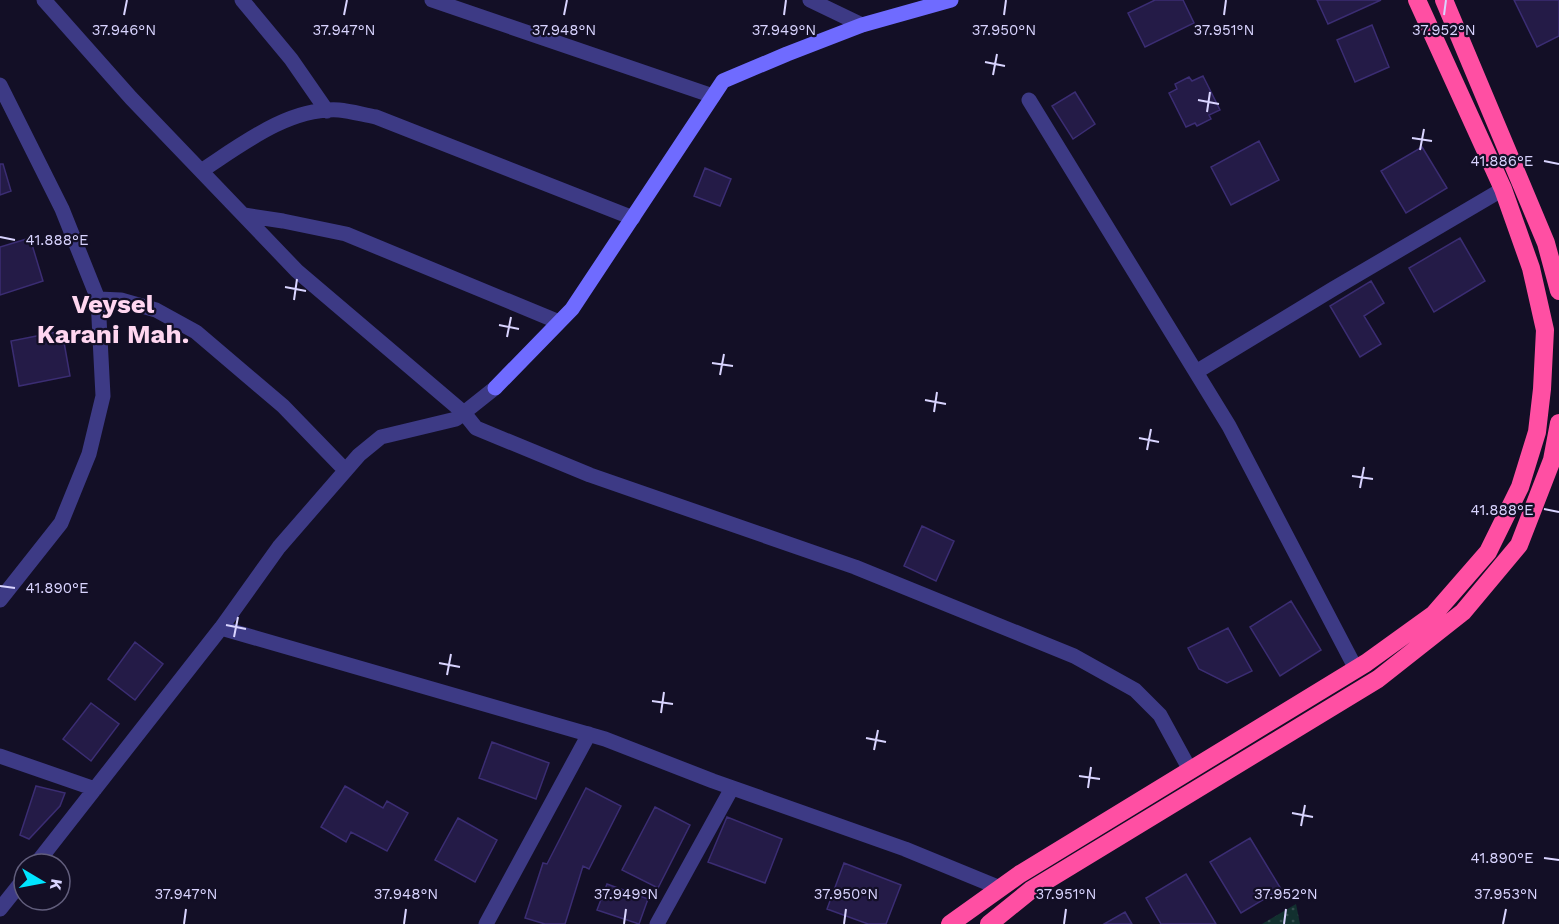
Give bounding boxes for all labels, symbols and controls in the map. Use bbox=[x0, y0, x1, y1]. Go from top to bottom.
text: 37.946°N bbox=[92, 21, 156, 39]
text: 37.947°N bbox=[312, 21, 376, 39]
text: 37.948°N bbox=[532, 21, 596, 39]
text: 37.949°N bbox=[752, 21, 816, 39]
text: 37.950°N bbox=[972, 21, 1036, 39]
text: 37.951°N bbox=[1194, 21, 1254, 39]
text: 37.952°N bbox=[1412, 21, 1476, 39]
text: 41.886°E bbox=[1471, 152, 1533, 170]
text: 41.888°E bbox=[26, 231, 88, 249]
district label: Veysel Karani Mah. bbox=[37, 289, 189, 349]
text: 41.888°E bbox=[1471, 501, 1533, 519]
text: 41.890°E bbox=[25, 579, 89, 597]
text: 41.890°E bbox=[1470, 849, 1534, 867]
north arrow bbox=[12, 852, 72, 912]
text: K bbox=[46, 877, 67, 892]
text: 37.947°N bbox=[154, 885, 218, 903]
text: 37.948°N bbox=[374, 885, 438, 903]
text: 37.949°N bbox=[594, 885, 658, 903]
text: 37.950°N bbox=[814, 885, 878, 903]
text: 37.951°N bbox=[1036, 885, 1096, 903]
text: 37.952°N bbox=[1254, 885, 1318, 903]
text: 37.953°N bbox=[1474, 885, 1538, 903]

